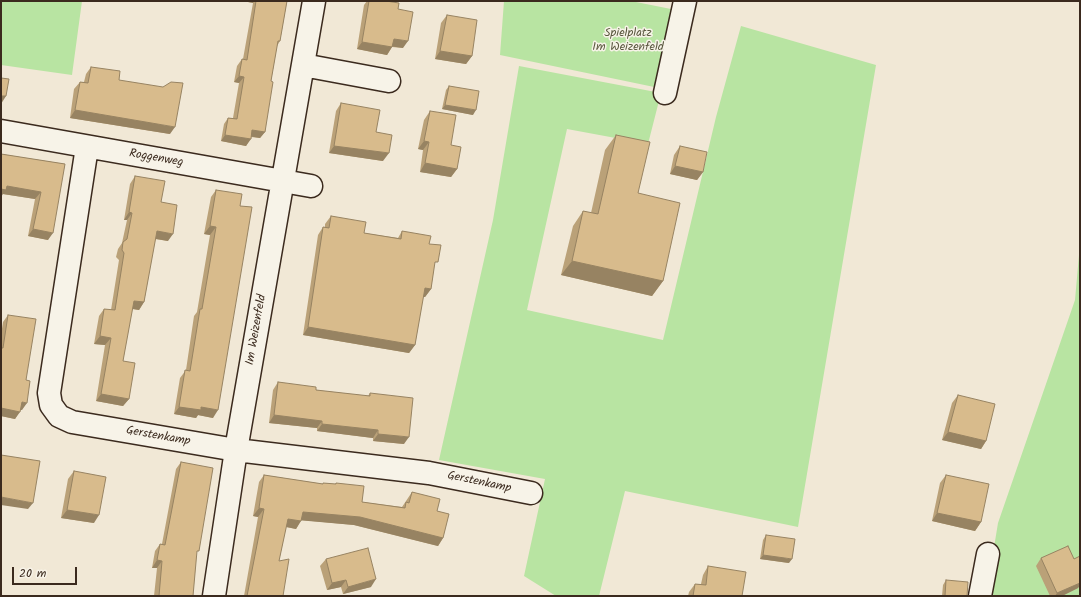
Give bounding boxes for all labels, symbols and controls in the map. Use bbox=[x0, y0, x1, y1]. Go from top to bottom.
park label: Spielplatz Im Weizenfeld bbox=[592, 27, 664, 55]
street label: Roggenweg bbox=[128, 147, 184, 171]
street label: Im Weizenfeld bbox=[244, 293, 270, 367]
street label: Gerstenkamp bbox=[125, 424, 191, 450]
street label: Gerstenkamp bbox=[446, 469, 512, 497]
scale bar bbox=[14, 559, 79, 585]
text: 20 m bbox=[19, 564, 46, 583]

